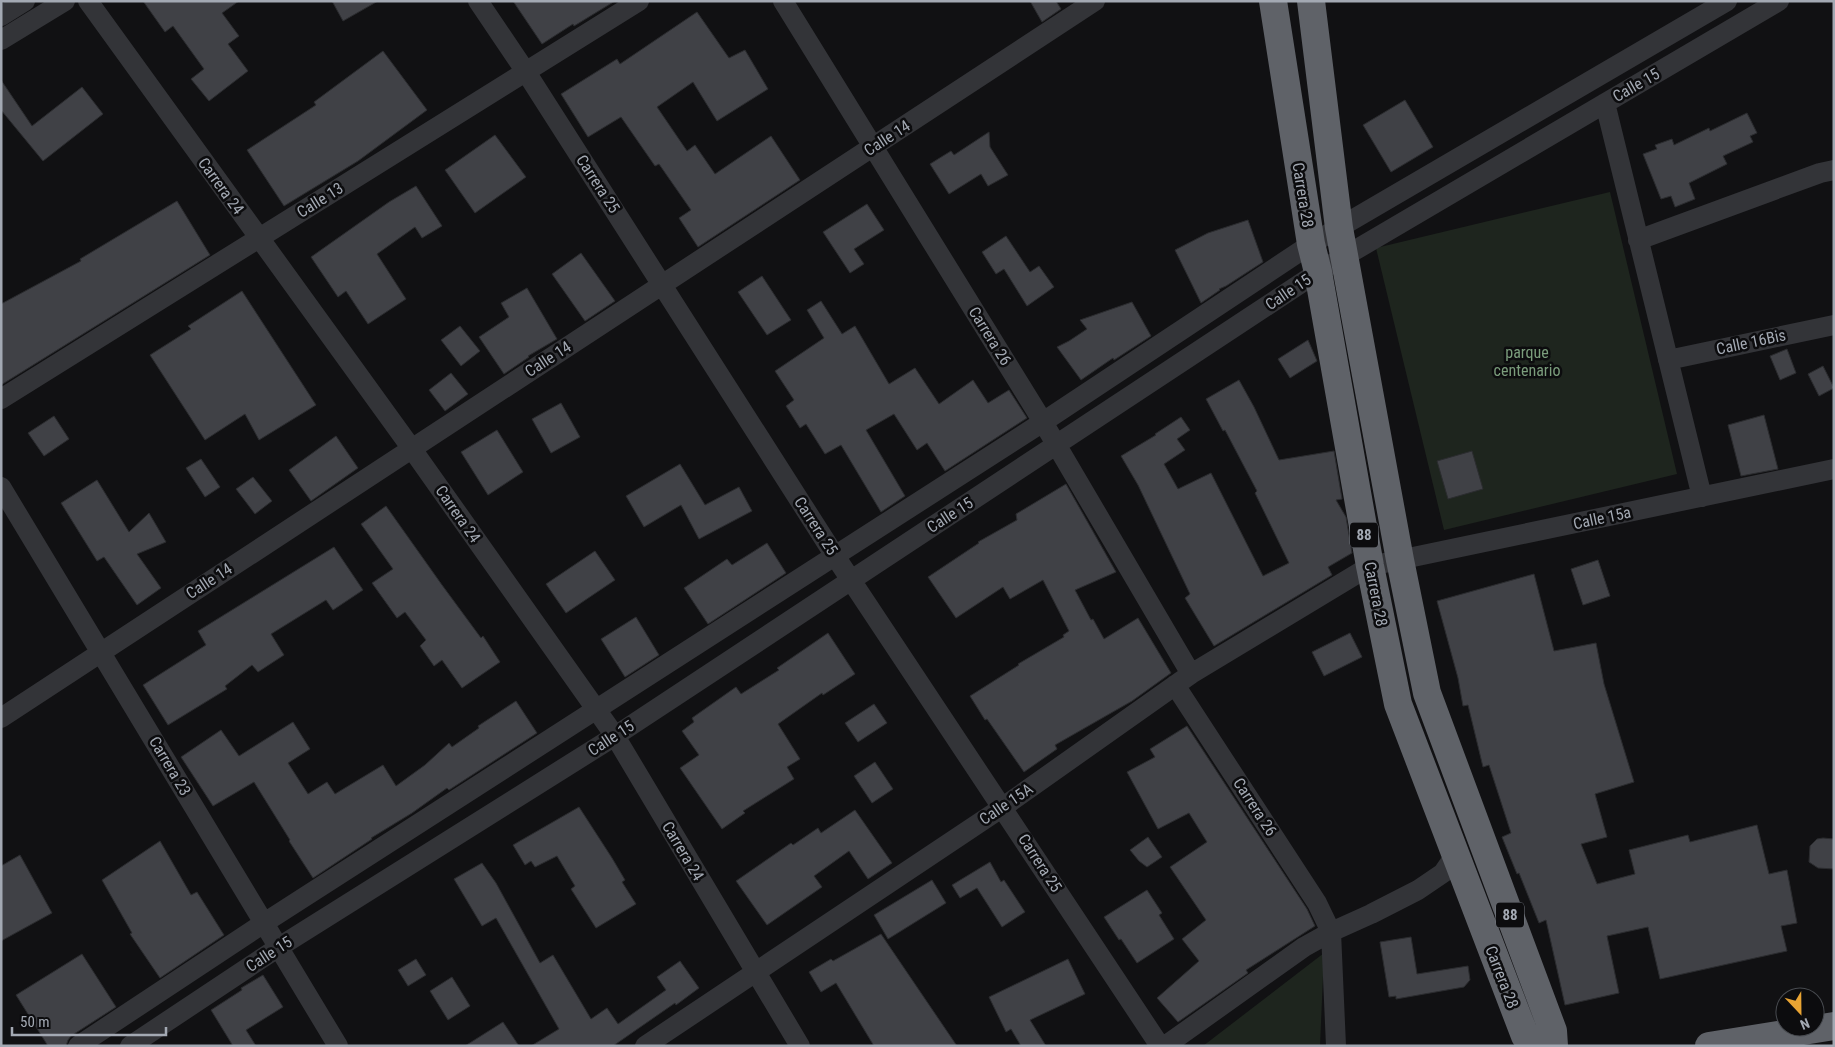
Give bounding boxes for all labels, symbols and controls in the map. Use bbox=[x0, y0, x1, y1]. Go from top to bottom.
street label: Calle 15 bbox=[1609, 64, 1663, 106]
street label: Calle 14 bbox=[860, 116, 914, 160]
street label: Carrera 25 bbox=[572, 151, 624, 217]
street label: Carrera 24 bbox=[194, 154, 248, 218]
street label: Carrera 28 bbox=[1288, 161, 1318, 229]
street label: Calle 13 bbox=[293, 178, 347, 222]
street label: Calle 15 bbox=[1262, 270, 1315, 314]
street label: Carrera 26 bbox=[965, 303, 1015, 369]
street label: Calle 16Bis bbox=[1714, 325, 1788, 359]
street label: Calle 14 bbox=[521, 337, 575, 381]
park label: parque centenario bbox=[1494, 343, 1560, 380]
street label: Carrera 24 bbox=[431, 482, 485, 546]
street label: Carrera 25 bbox=[790, 493, 842, 559]
street label: Calle 15 bbox=[923, 493, 977, 537]
street label: Calle 15a bbox=[1571, 503, 1633, 533]
road number: 88 bbox=[1350, 522, 1378, 548]
street label: Calle 14 bbox=[182, 559, 236, 603]
street label: Carrera 28 bbox=[1360, 560, 1392, 628]
street label: Calle 15 bbox=[584, 716, 638, 760]
street label: Carrera 23 bbox=[145, 733, 195, 799]
street label: Carrera 26 bbox=[1229, 774, 1281, 840]
street label: Calle 15A bbox=[976, 779, 1036, 829]
street label: Carrera 24 bbox=[658, 818, 708, 884]
street label: Carrera 25 bbox=[1014, 830, 1066, 896]
road number: 88 bbox=[1496, 902, 1524, 928]
street label: Calle 15 bbox=[242, 932, 296, 976]
street label: Carrera 28 bbox=[1481, 943, 1523, 1011]
north arrow bbox=[1775, 987, 1825, 1037]
scale bar bbox=[12, 1004, 166, 1036]
text: 50 m bbox=[20, 1013, 50, 1031]
text: N bbox=[1798, 1015, 1812, 1033]

